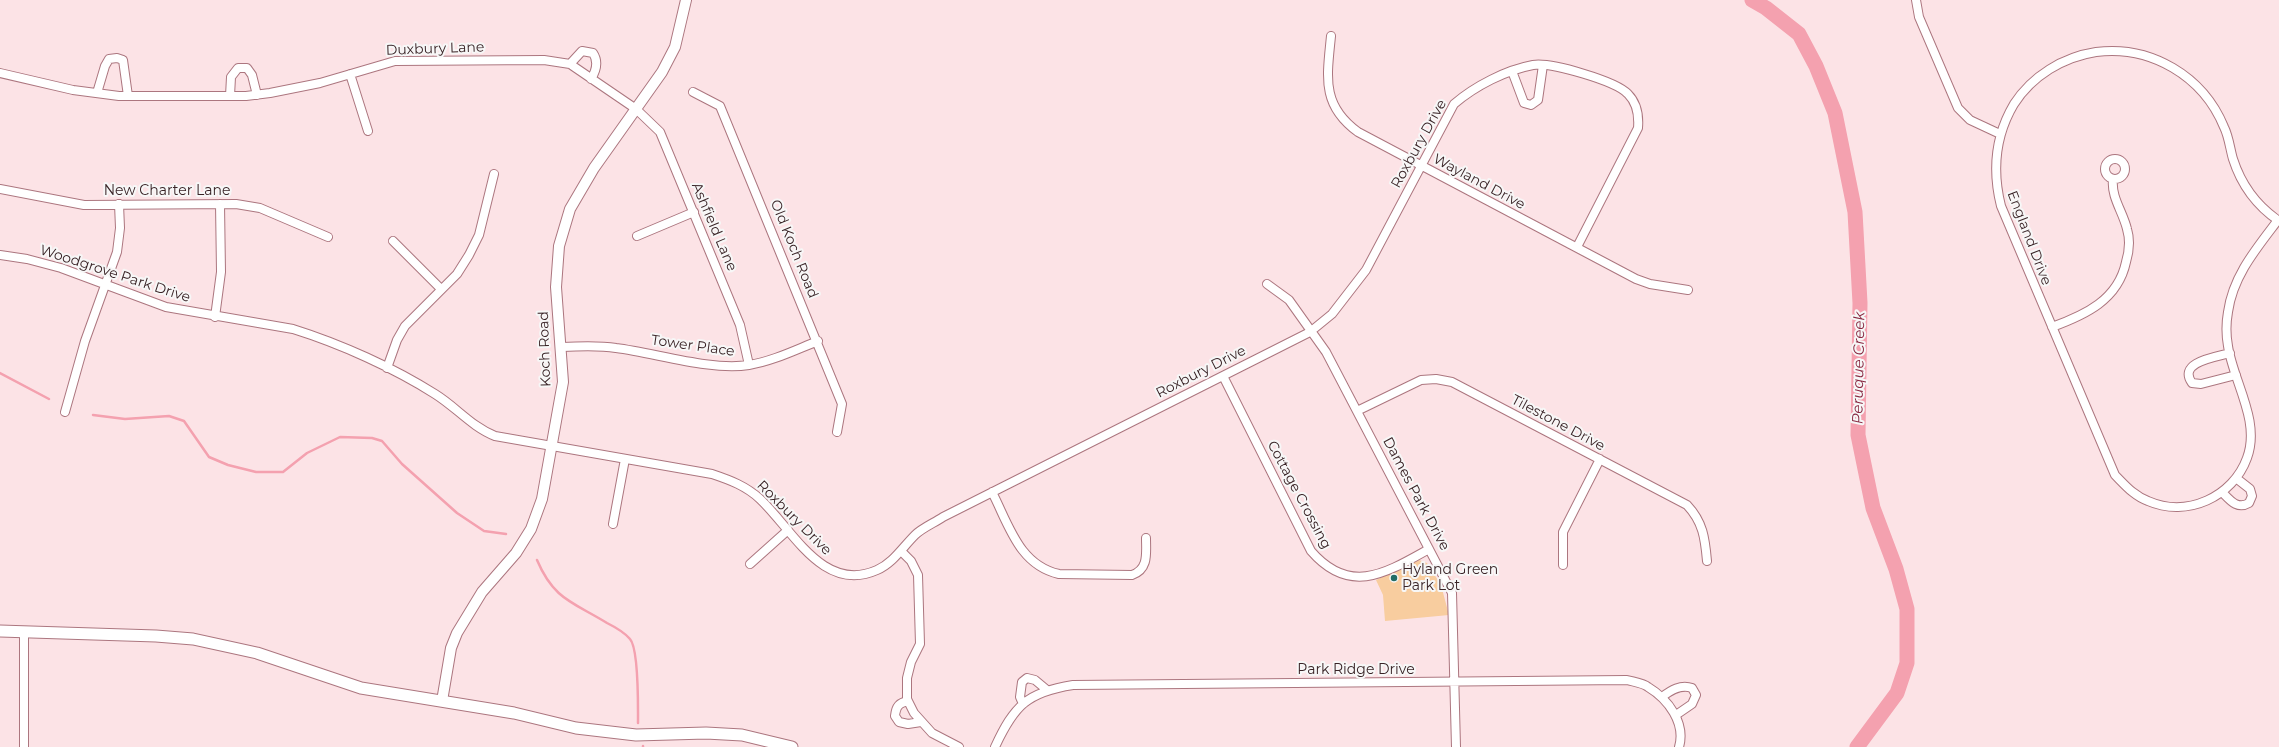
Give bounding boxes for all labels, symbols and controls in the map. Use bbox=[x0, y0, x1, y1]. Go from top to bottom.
street label: Duxbury Lane bbox=[385, 39, 485, 59]
street label: Roxbury Drive bbox=[1388, 97, 1450, 191]
street label: Wayland Drive bbox=[1430, 151, 1528, 213]
street label: Ashfield Lane bbox=[688, 180, 740, 274]
street label: New Charter Lane bbox=[104, 183, 230, 199]
street label: England Drive bbox=[2003, 188, 2055, 288]
street label: Old Koch Road bbox=[767, 197, 821, 301]
street label: Woodgrove Park Drive bbox=[38, 242, 192, 306]
street label: Koch Road bbox=[535, 311, 555, 387]
water label: Peruque Creek bbox=[1849, 312, 1869, 424]
street label: Tower Place bbox=[650, 332, 736, 360]
street label: Roxbury Drive bbox=[1153, 342, 1249, 402]
street label: Tilestone Drive bbox=[1508, 391, 1608, 455]
street label: Dames Park Drive bbox=[1379, 434, 1453, 554]
street label: Cottage Crossing bbox=[1263, 438, 1335, 552]
street label: Roxbury Drive bbox=[753, 477, 835, 559]
place label: Hyland Green Park Lot bbox=[1402, 562, 1498, 594]
marker: Hyland Green Park Lot bbox=[1389, 573, 1399, 583]
street label: Park Ridge Drive bbox=[1297, 662, 1415, 678]

